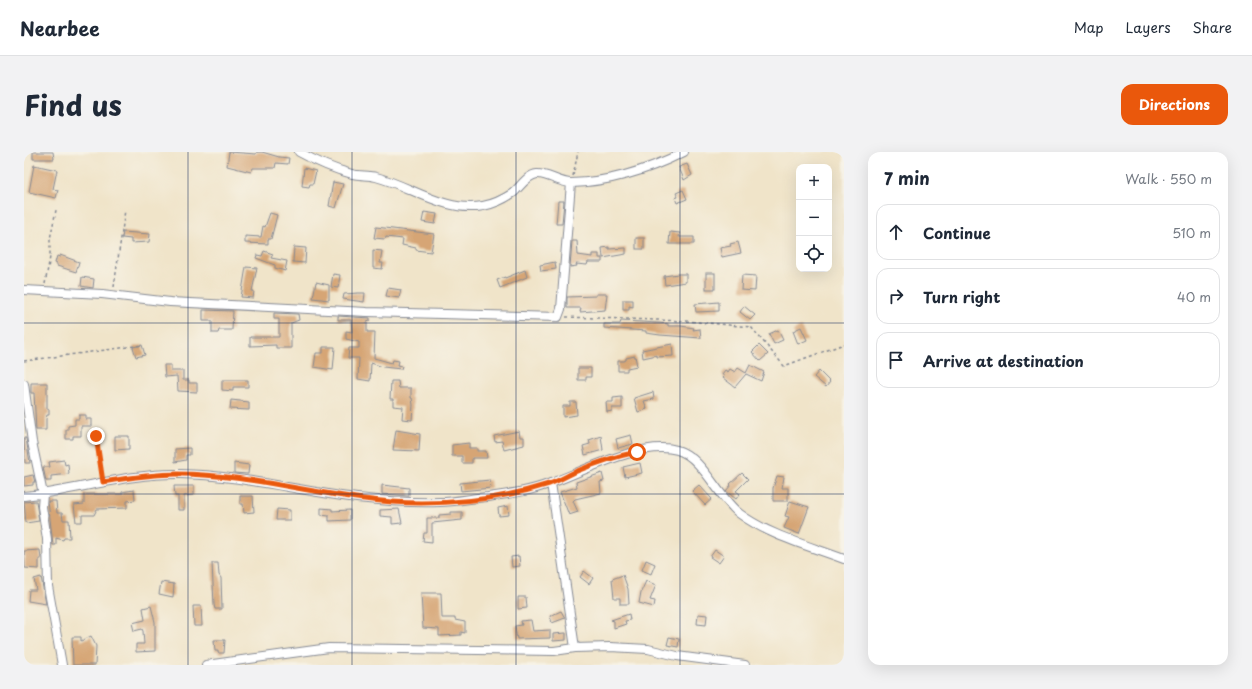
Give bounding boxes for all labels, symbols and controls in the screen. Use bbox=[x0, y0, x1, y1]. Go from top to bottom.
text: Nearbee bbox=[20, 14, 100, 42]
text: Map bbox=[1074, 17, 1104, 38]
text: Layers bbox=[1126, 17, 1171, 38]
text: Share bbox=[1193, 17, 1232, 38]
text: Find us bbox=[24, 83, 122, 126]
button: Directions bbox=[1121, 84, 1228, 125]
map controls bbox=[796, 164, 832, 272]
button: + bbox=[796, 164, 832, 200]
text: 7 min bbox=[884, 165, 930, 191]
text: Walk · 550 m bbox=[1125, 169, 1212, 188]
button: − bbox=[796, 200, 832, 236]
icon: ahead bbox=[885, 221, 907, 243]
text: Continue bbox=[923, 221, 991, 244]
text: 510 m bbox=[1172, 223, 1211, 242]
button: locate bbox=[796, 236, 832, 272]
icon: right bbox=[885, 285, 907, 307]
text: Turn right bbox=[923, 285, 1000, 308]
text: 40 m bbox=[1177, 287, 1211, 306]
icon: arrive bbox=[885, 349, 907, 371]
text: Arrive at destination bbox=[923, 349, 1084, 372]
route end bbox=[87, 427, 105, 445]
route start bbox=[628, 443, 646, 461]

